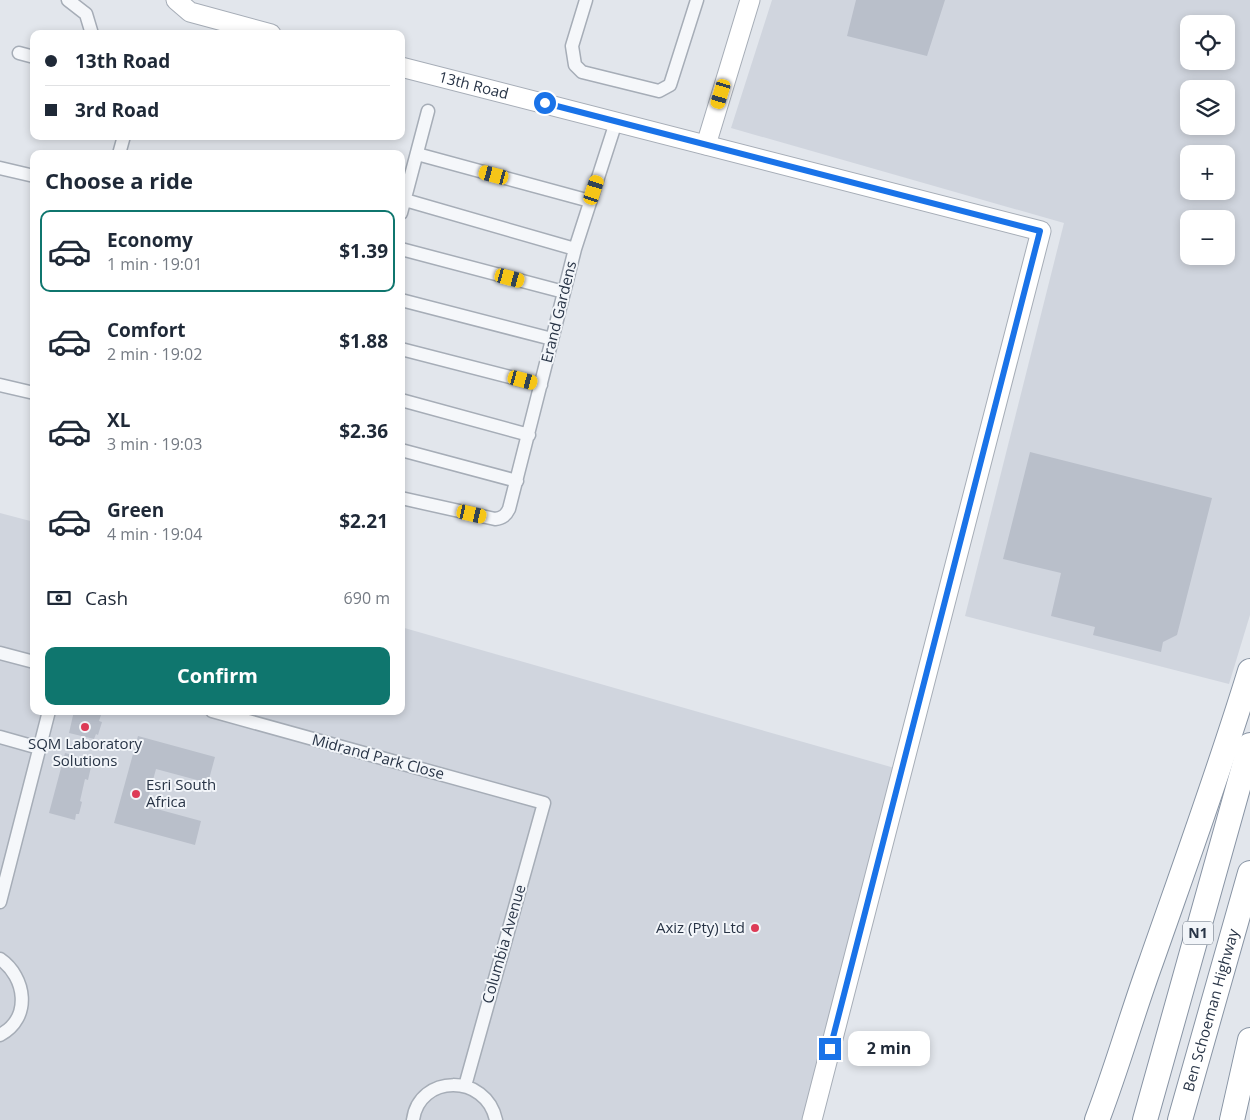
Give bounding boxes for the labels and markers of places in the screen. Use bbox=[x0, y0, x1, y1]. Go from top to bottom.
marker: SQM Laboratory Solutions bbox=[79, 721, 91, 733]
place label: SQM Laboratory Solutions bbox=[28, 733, 143, 770]
place label: Esri South Africa bbox=[146, 774, 216, 811]
marker: Esri South Africa bbox=[130, 788, 142, 800]
place label: Axiz (Pty) Ltd bbox=[656, 917, 745, 937]
marker: Axiz (Pty) Ltd bbox=[749, 922, 761, 934]

